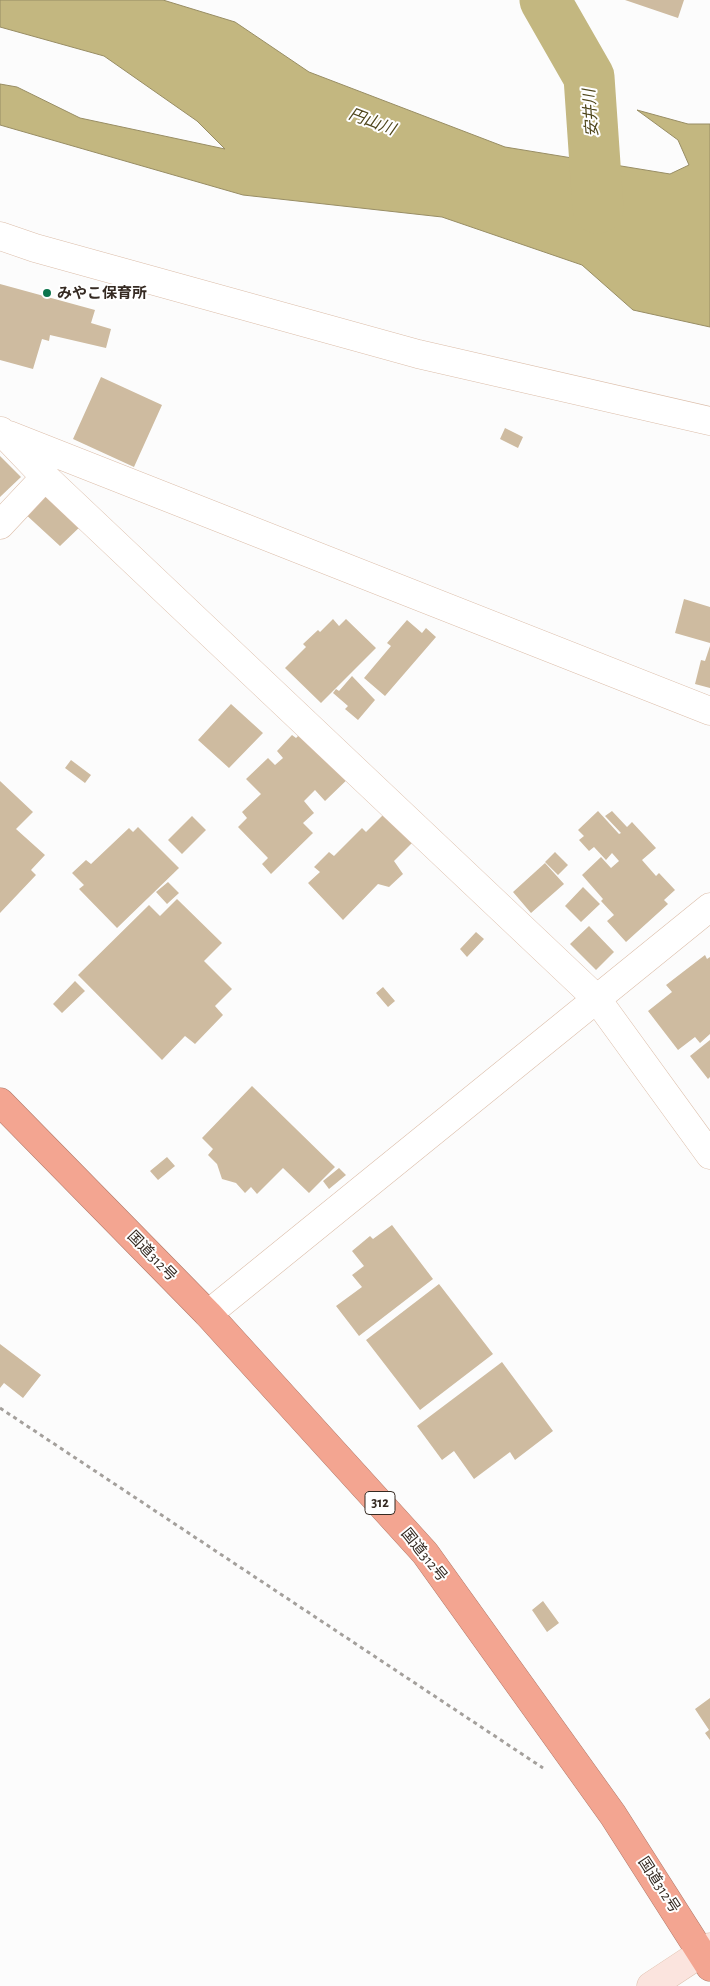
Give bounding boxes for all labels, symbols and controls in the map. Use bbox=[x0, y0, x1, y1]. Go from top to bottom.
water label: 安井川 bbox=[580, 88, 602, 138]
water label: 円山川 bbox=[346, 104, 398, 140]
place label: みやこ保育所 bbox=[57, 284, 147, 302]
marker: みやこ保育所 bbox=[41, 287, 53, 299]
street label: 国道312号 bbox=[124, 1227, 180, 1285]
road number: 312 bbox=[365, 1492, 395, 1515]
street label: 国道312号 bbox=[397, 1525, 451, 1585]
street label: 国道312号 bbox=[634, 1854, 684, 1916]

